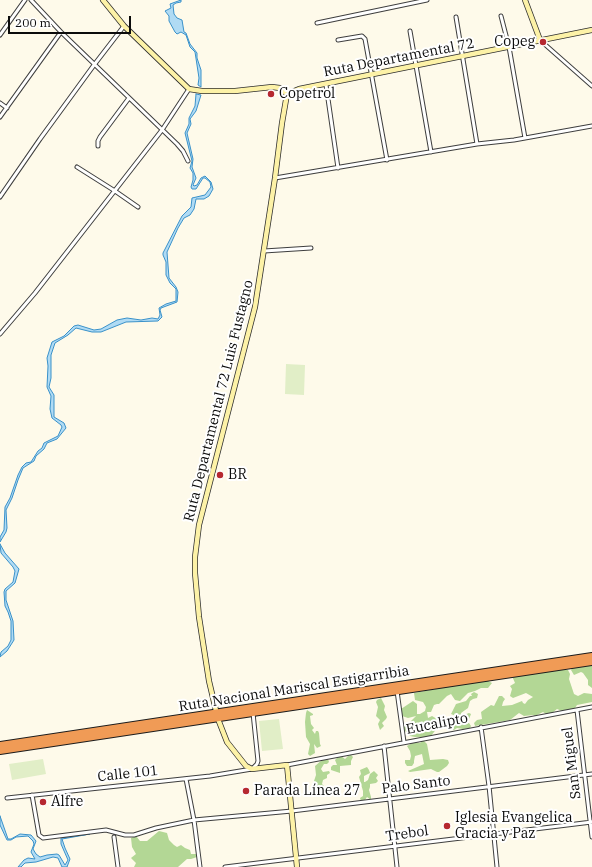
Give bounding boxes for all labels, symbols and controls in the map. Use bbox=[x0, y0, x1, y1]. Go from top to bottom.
scale bar bbox=[10, 8, 133, 34]
text: 200 m bbox=[15, 15, 51, 30]
place label: Copeg bbox=[494, 34, 535, 50]
street label: Ruta Departamental 72 bbox=[322, 35, 476, 81]
marker: Copeg bbox=[538, 37, 548, 47]
place label: Copetrol bbox=[279, 86, 335, 102]
marker: Copetrol bbox=[266, 89, 276, 99]
street label: Ruta Departamental 72 Luis Fustagno bbox=[181, 278, 257, 524]
place label: BR bbox=[228, 467, 247, 483]
marker: BR bbox=[215, 470, 225, 480]
street label: Ruta Nacional Mariscal Estigarribia bbox=[178, 662, 410, 716]
street label: Eucalipto bbox=[405, 710, 469, 738]
street label: San Miguel bbox=[559, 726, 585, 800]
street label: Calle 101 bbox=[97, 762, 159, 786]
street label: Palo Santo bbox=[381, 772, 451, 798]
place label: Parada Línea 27 bbox=[254, 783, 360, 799]
marker: Parada Línea 27 bbox=[241, 786, 251, 796]
place label: Alfre bbox=[51, 794, 83, 810]
marker: Alfre bbox=[38, 797, 48, 807]
place label: Iglesia Evangelica Gracia y Paz bbox=[455, 810, 573, 842]
marker: Iglesia Evangelica Gracia y Paz bbox=[442, 821, 452, 831]
street label: Trebol bbox=[384, 823, 430, 845]

